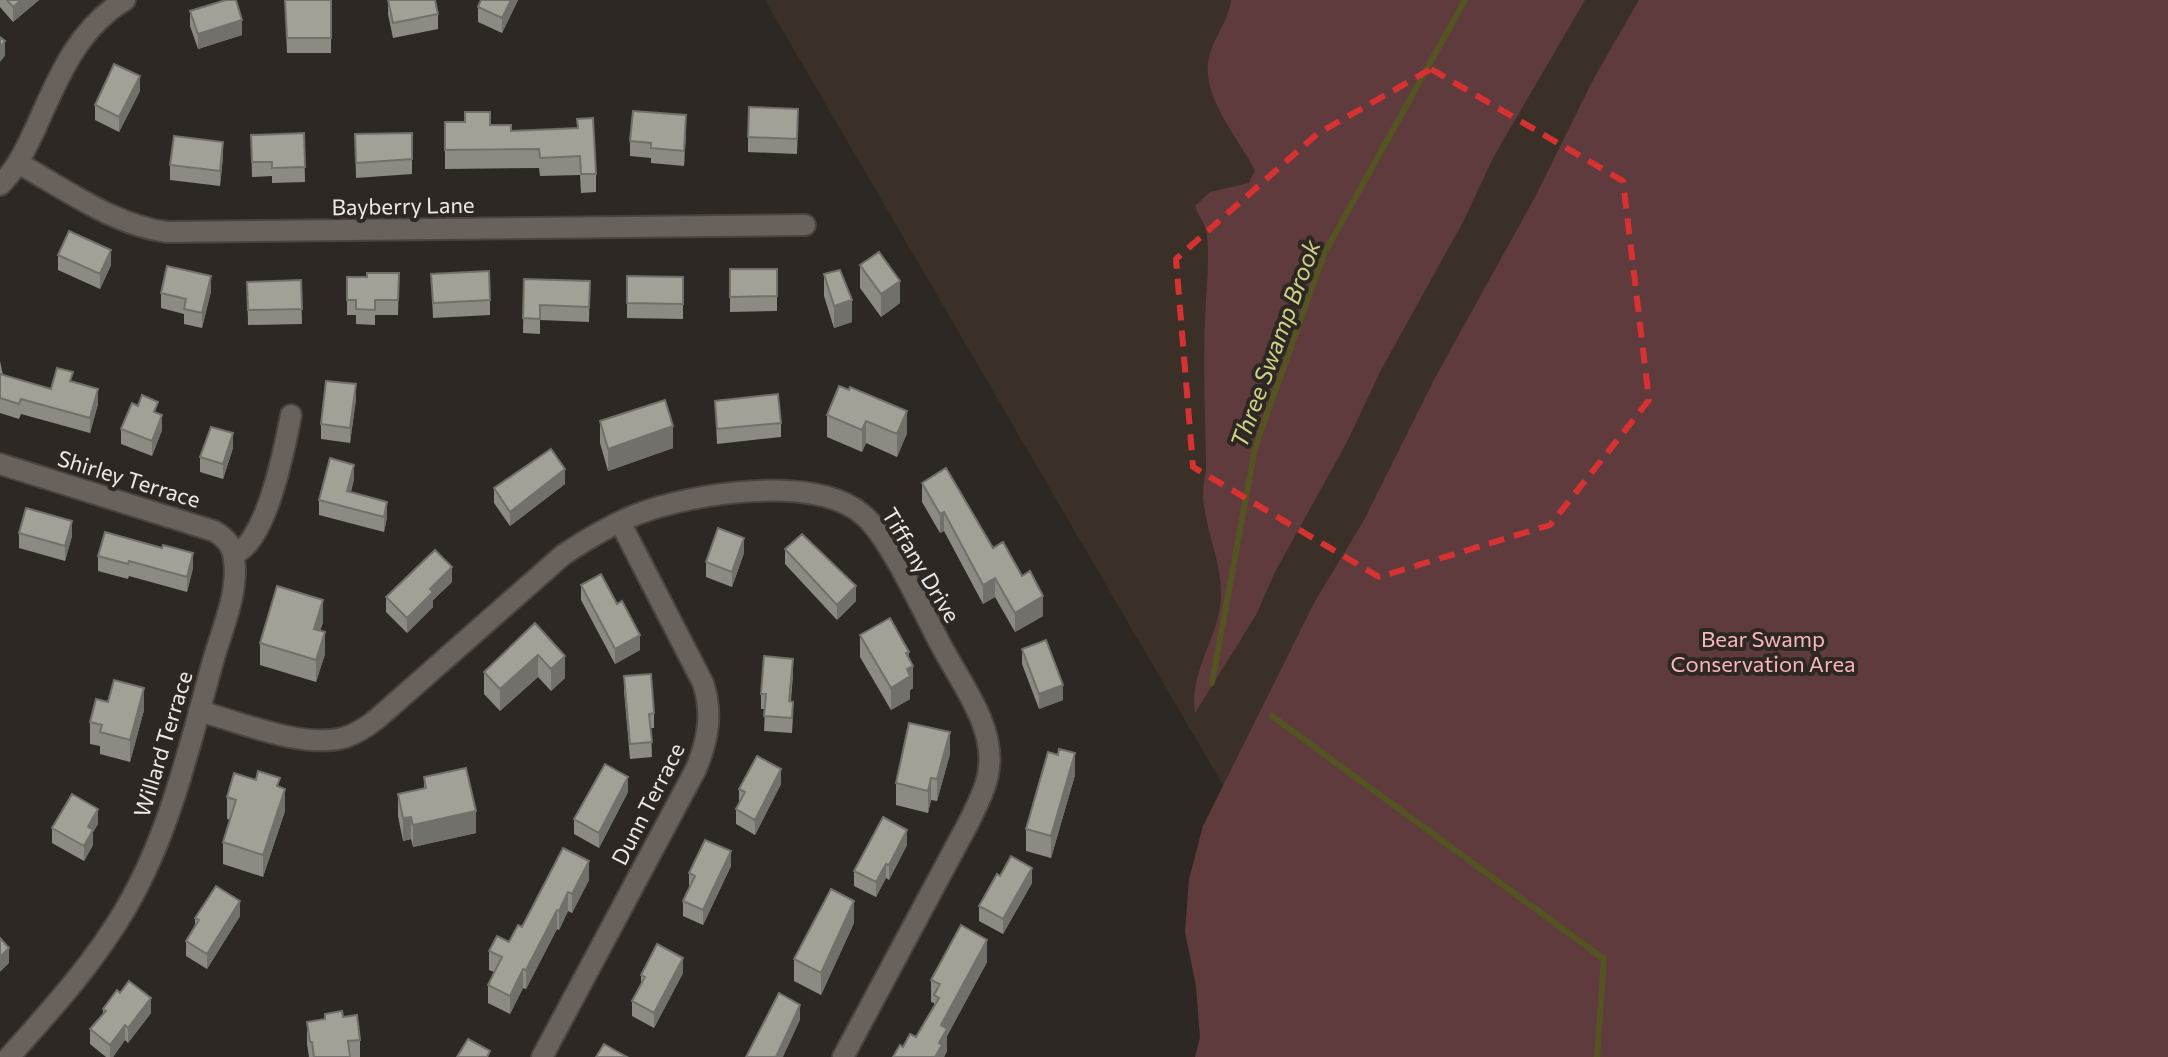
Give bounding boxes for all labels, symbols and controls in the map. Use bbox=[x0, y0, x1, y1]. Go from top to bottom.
street label: Bayberry Lane bbox=[331, 191, 475, 220]
water label: Three Swamp Brook bbox=[1223, 235, 1326, 452]
street label: Shirley Terrace bbox=[55, 444, 204, 513]
street label: Tiffany Drive bbox=[877, 502, 966, 627]
park label: Bear Swamp Conservation Area bbox=[1670, 625, 1856, 677]
street label: Willard Terrace bbox=[127, 667, 198, 820]
street label: Dunn Terrace bbox=[605, 738, 690, 869]

